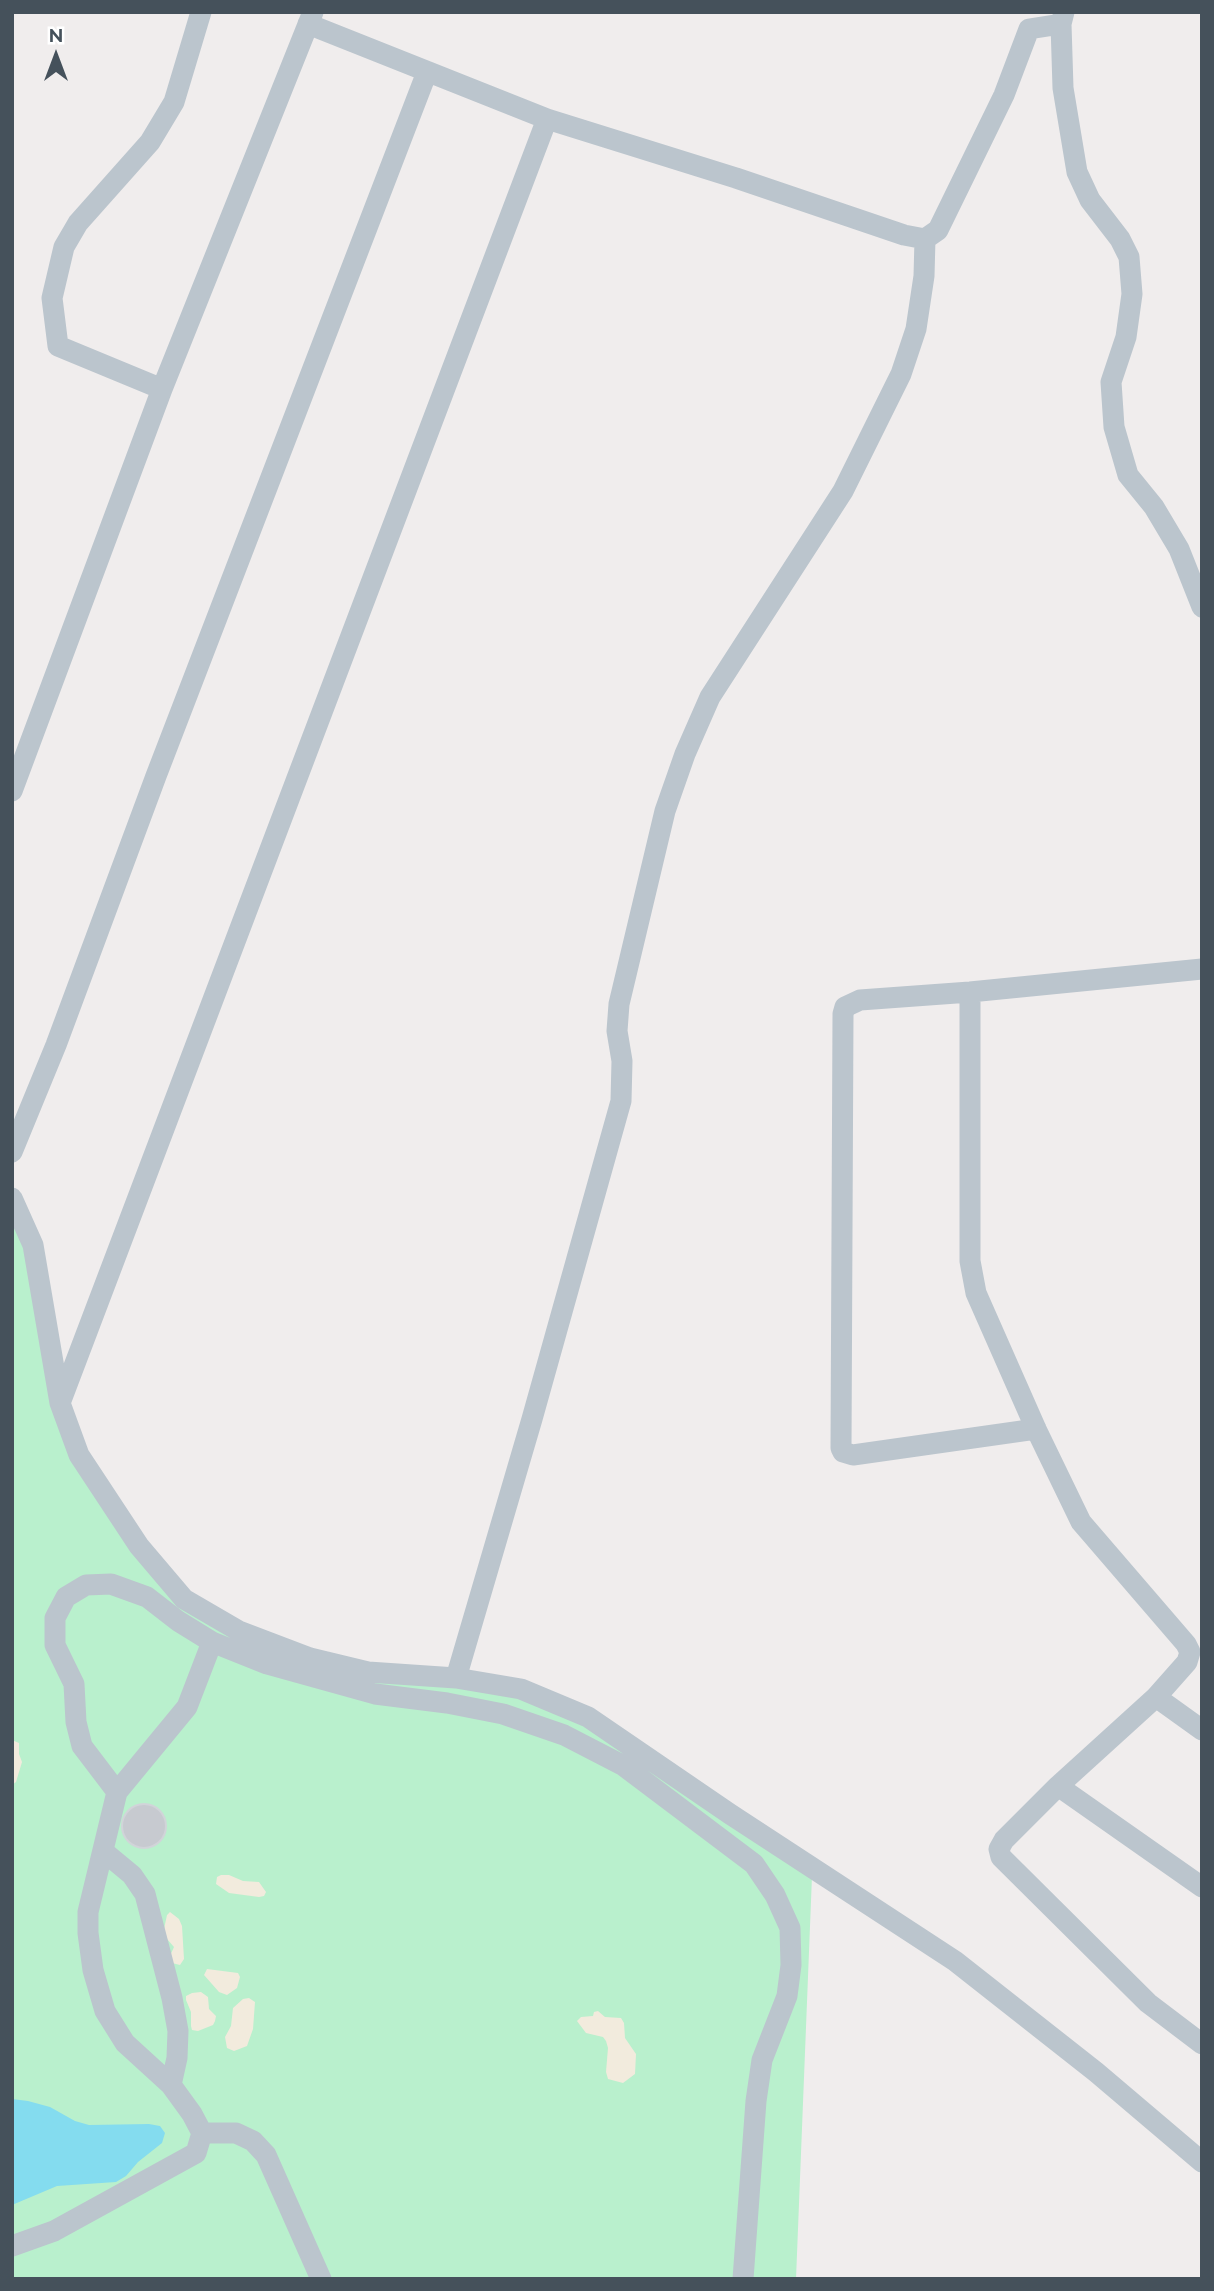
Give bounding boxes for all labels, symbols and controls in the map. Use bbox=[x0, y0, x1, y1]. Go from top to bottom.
north arrow bbox=[21, 21, 91, 91]
text: N bbox=[49, 24, 63, 46]

